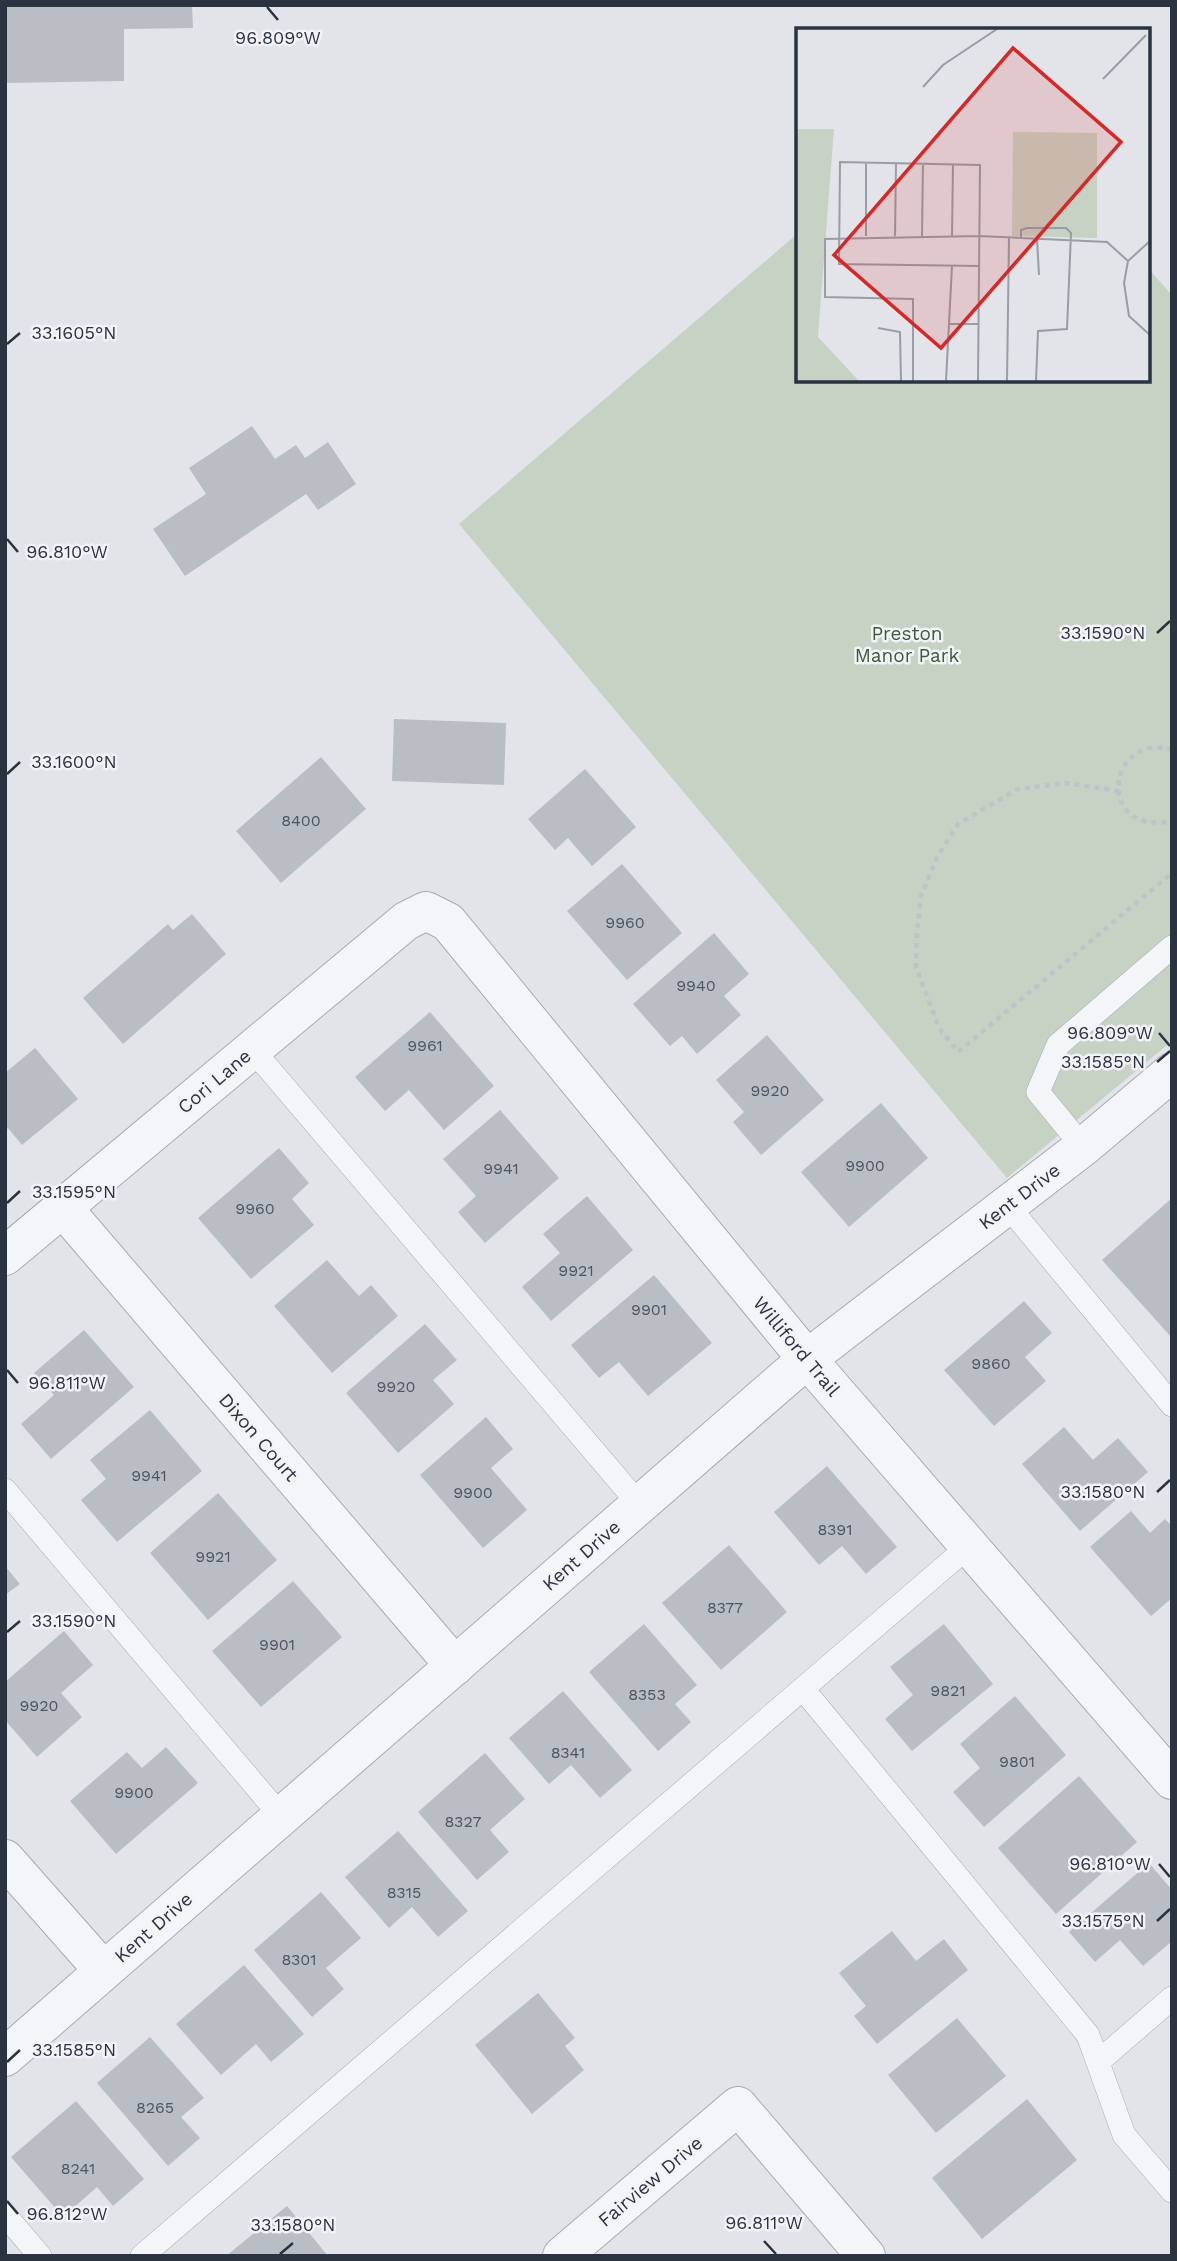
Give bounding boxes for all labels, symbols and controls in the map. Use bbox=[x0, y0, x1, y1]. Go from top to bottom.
text: 96.809°W bbox=[235, 27, 321, 48]
inset map bbox=[796, 28, 1149, 382]
text: 33.1605°N bbox=[32, 322, 116, 343]
text: 96.810°W bbox=[26, 541, 108, 562]
park label: Preston Manor Park bbox=[855, 622, 960, 667]
text: 33.1590°N bbox=[1061, 622, 1145, 643]
text: 33.1600°N bbox=[31, 751, 117, 772]
house number: 8400 bbox=[281, 811, 321, 830]
house number: 9960 bbox=[605, 913, 645, 932]
house number: 9940 bbox=[676, 976, 716, 995]
text: 96.809°W bbox=[1067, 1022, 1153, 1043]
house number: 9961 bbox=[407, 1036, 443, 1055]
street label: Cori Lane bbox=[173, 1044, 256, 1119]
text: 33.1585°N bbox=[1061, 1051, 1145, 1072]
house number: 9920 bbox=[750, 1081, 790, 1100]
house number: 9900 bbox=[845, 1156, 885, 1175]
street label: Kent Drive bbox=[974, 1158, 1065, 1234]
house number: 9941 bbox=[483, 1159, 519, 1178]
text: 33.1595°N bbox=[32, 1181, 116, 1202]
house number: 9960 bbox=[235, 1199, 275, 1218]
house number: 9921 bbox=[558, 1261, 594, 1280]
street label: Williford Trail bbox=[748, 1292, 845, 1401]
house number: 9901 bbox=[631, 1300, 667, 1319]
house number: 9860 bbox=[971, 1354, 1011, 1373]
text: 96.811°W bbox=[28, 1372, 106, 1393]
house number: 9920 bbox=[376, 1377, 416, 1396]
street label: Dixon Court bbox=[214, 1389, 303, 1486]
house number: 9941 bbox=[131, 1466, 167, 1485]
text: 33.1580°N bbox=[1061, 1481, 1145, 1502]
house number: 9900 bbox=[453, 1483, 493, 1502]
street label: Kent Drive bbox=[538, 1515, 625, 1596]
house number: 8391 bbox=[818, 1520, 852, 1539]
house number: 9921 bbox=[195, 1547, 231, 1566]
house number: 8377 bbox=[707, 1598, 743, 1617]
text: 33.1590°N bbox=[32, 1610, 116, 1631]
house number: 9901 bbox=[259, 1635, 295, 1654]
house number: 9821 bbox=[930, 1681, 966, 1700]
house number: 8353 bbox=[628, 1685, 666, 1704]
house number: 9920 bbox=[19, 1696, 59, 1715]
house number: 8341 bbox=[551, 1743, 585, 1762]
house number: 9801 bbox=[999, 1752, 1035, 1771]
house number: 9900 bbox=[114, 1783, 154, 1802]
house number: 8327 bbox=[445, 1812, 481, 1831]
text: 96.810°W bbox=[1069, 1853, 1151, 1874]
house number: 8315 bbox=[387, 1883, 421, 1902]
street label: Kent Drive bbox=[110, 1887, 197, 1968]
text: 33.1575°N bbox=[1061, 1910, 1145, 1931]
house number: 8301 bbox=[281, 1950, 317, 1969]
text: 33.1585°N bbox=[32, 2039, 116, 2060]
house number: 8265 bbox=[136, 2098, 174, 2117]
street label: Fairview Drive bbox=[593, 2131, 707, 2232]
house number: 8241 bbox=[61, 2159, 95, 2178]
text: 96.812°W bbox=[26, 2203, 108, 2224]
text: 96.811°W bbox=[725, 2212, 803, 2233]
text: 33.1580°N bbox=[251, 2214, 335, 2235]

